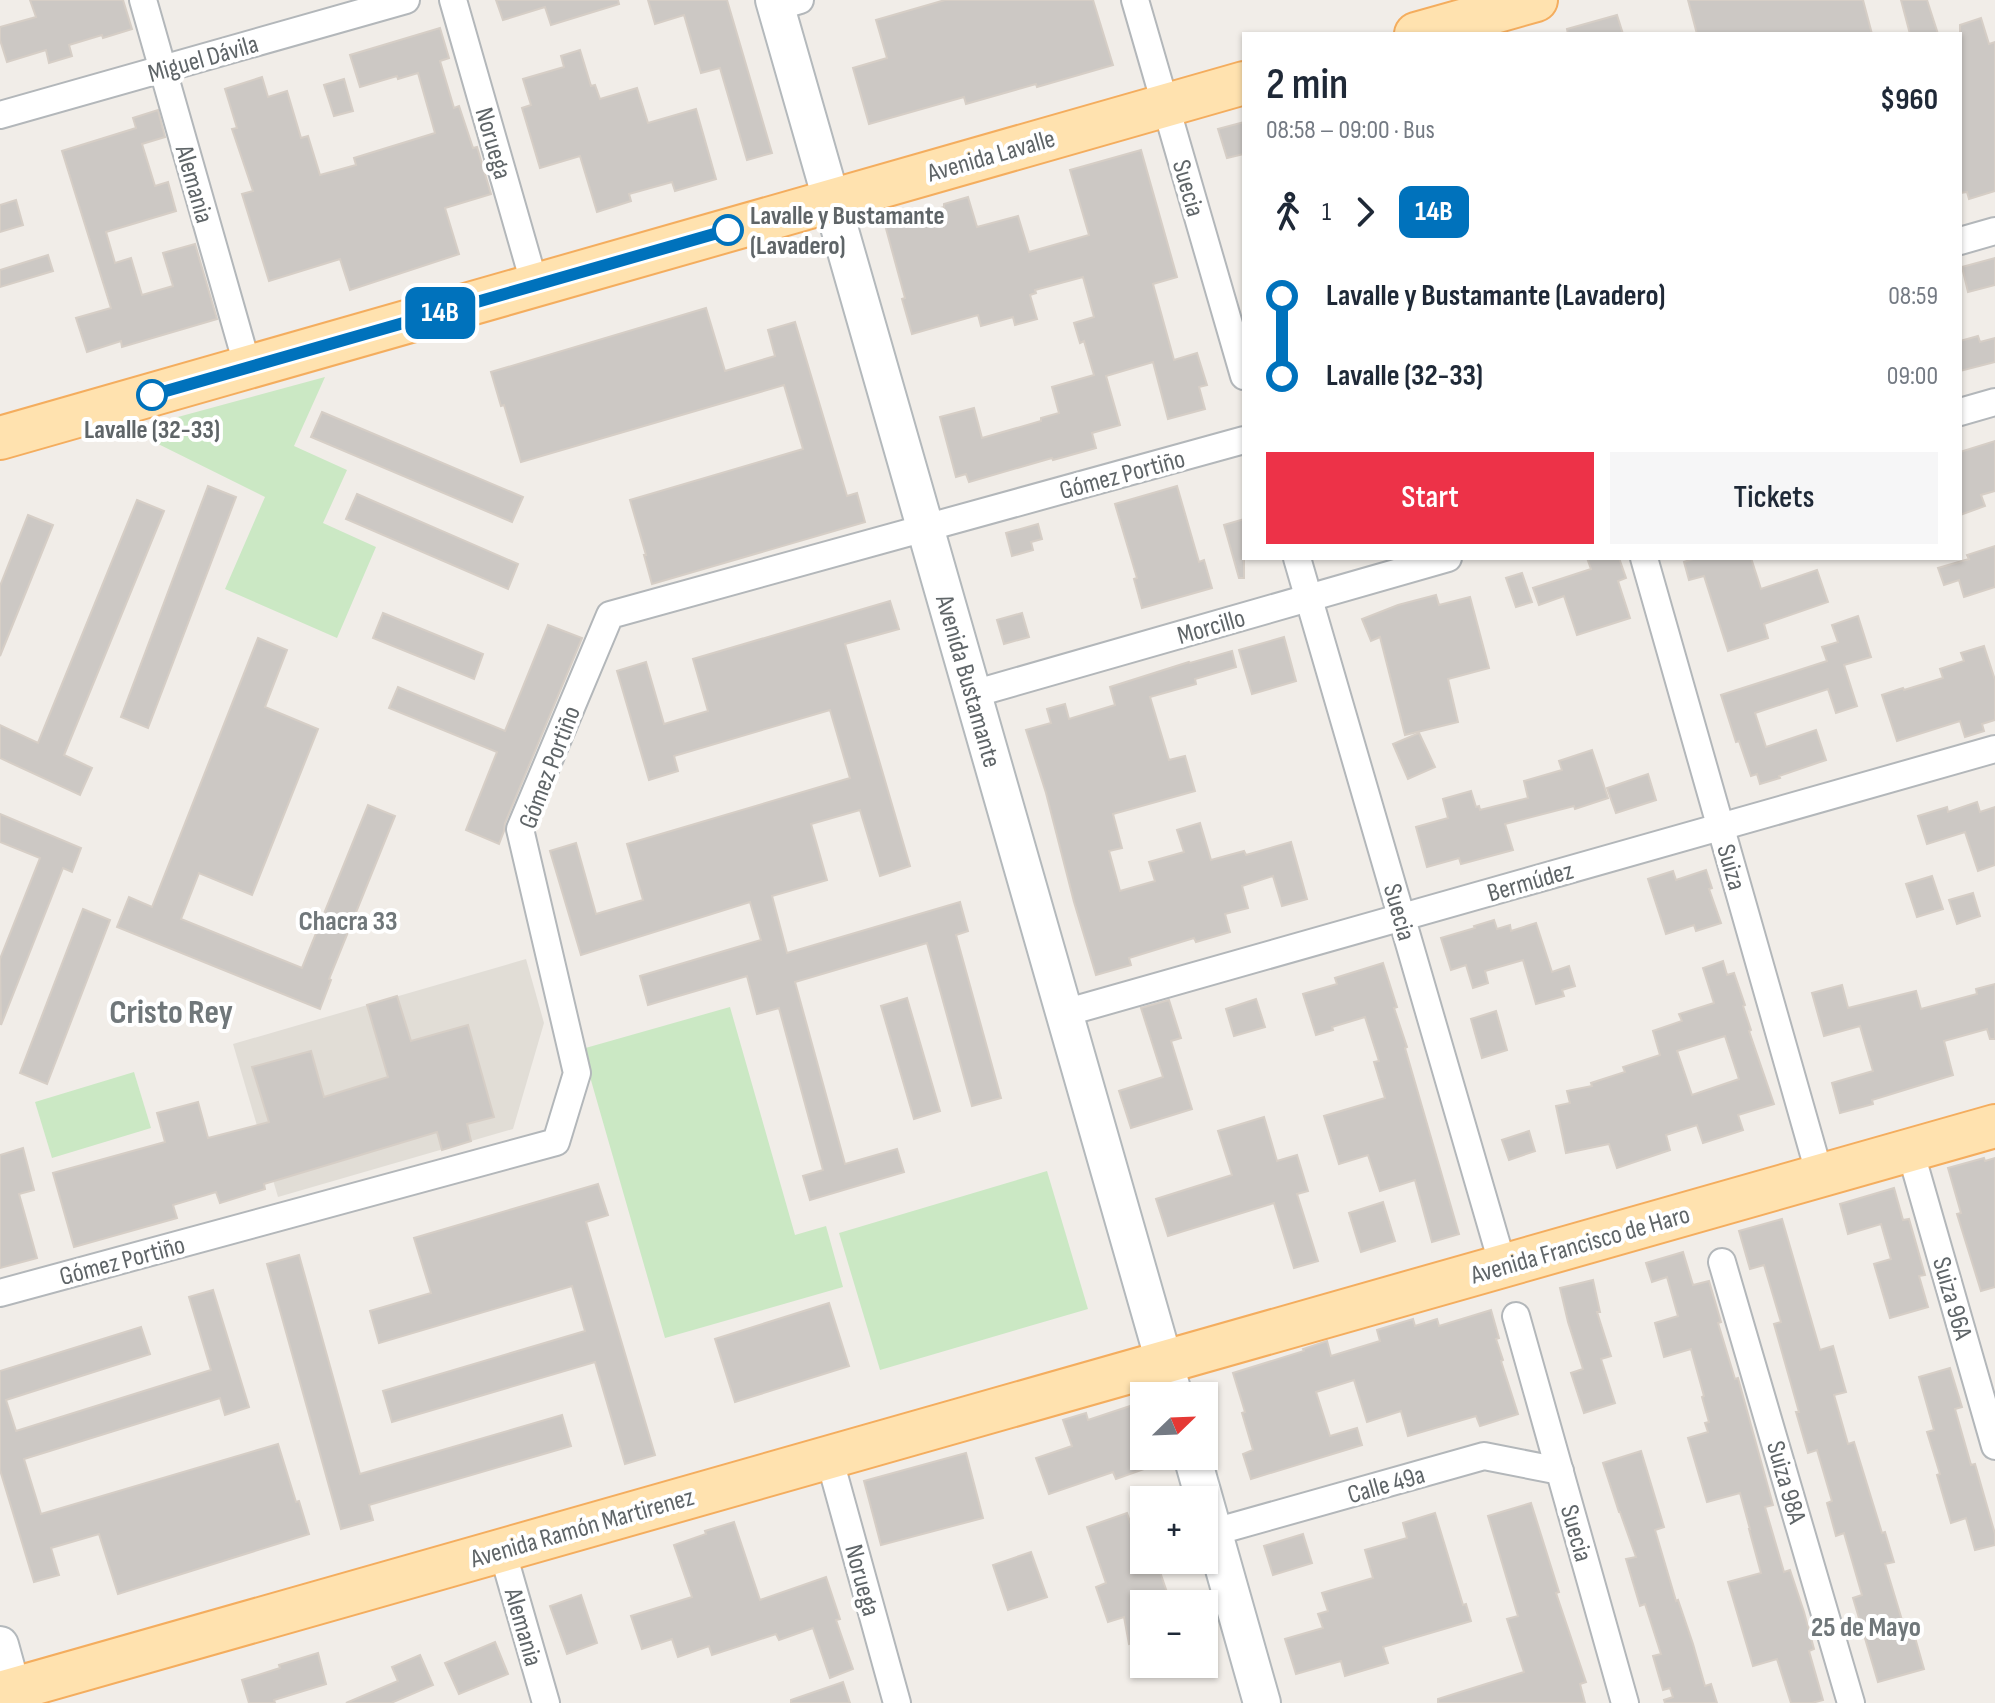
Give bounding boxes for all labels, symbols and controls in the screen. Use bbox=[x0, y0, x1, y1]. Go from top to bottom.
street label: Miguel Dávila bbox=[145, 29, 262, 90]
text: 2 min bbox=[1266, 58, 1348, 111]
text: $960 bbox=[1880, 82, 1938, 118]
street label: Noruega bbox=[468, 104, 518, 183]
text: 08:58 – 09:00 · Bus bbox=[1266, 115, 1435, 146]
street label: Avenida Lavalle bbox=[923, 123, 1059, 190]
street label: Alemania bbox=[167, 141, 219, 227]
street label: Suecia bbox=[1165, 156, 1210, 220]
icon: walk bbox=[1266, 190, 1310, 234]
icon: forward bbox=[1343, 190, 1387, 234]
text: 14B bbox=[1415, 195, 1453, 228]
text: 1 bbox=[1322, 197, 1331, 228]
place label: Lavalle y Bustamante (Lavadero) bbox=[750, 201, 945, 262]
marker: Lavalle y Bustamante (Lavadero) bbox=[713, 215, 743, 245]
text: Lavalle y Bustamante (Lavadero) bbox=[1326, 278, 1666, 314]
text: 08:59 bbox=[1888, 281, 1938, 312]
line badge: 14B bbox=[394, 287, 486, 339]
text: 14B bbox=[421, 296, 459, 329]
text: Lavalle (32-33) bbox=[1326, 358, 1483, 394]
text: 09:00 bbox=[1887, 361, 1938, 392]
marker: Lavalle (32-33) bbox=[137, 380, 167, 410]
place label: Lavalle (32-33) bbox=[84, 415, 220, 446]
street label: Gómez Portiño bbox=[1056, 444, 1189, 507]
button: Start bbox=[1266, 452, 1594, 544]
button: Tickets bbox=[1610, 452, 1938, 544]
street label: Avenida Bustamante bbox=[928, 591, 1007, 771]
street label: Morcillo bbox=[1174, 603, 1249, 652]
street label: Gómez Portiño bbox=[513, 702, 588, 833]
street label: Suiza bbox=[1709, 841, 1752, 894]
street label: Bermúdez bbox=[1484, 855, 1577, 909]
street label: Suecia bbox=[1376, 880, 1421, 944]
district label: Chacra 33 bbox=[298, 905, 398, 938]
district label: Cristo Rey bbox=[109, 992, 233, 1033]
street label: Avenida Francisco de Haro bbox=[1466, 1199, 1693, 1292]
street label: Gómez Portiño bbox=[56, 1230, 189, 1293]
street label: Suiza 96A bbox=[1925, 1254, 1978, 1344]
north arrow bbox=[1130, 1382, 1218, 1470]
map controls bbox=[1130, 1382, 1218, 1678]
street label: Suiza 98A bbox=[1759, 1438, 1812, 1528]
street label: Calle 49a bbox=[1344, 1460, 1429, 1511]
street label: Avenida Ramón Martirenez bbox=[466, 1482, 698, 1575]
button: + bbox=[1130, 1486, 1218, 1574]
street label: Suecia bbox=[1553, 1501, 1598, 1565]
street label: Noruega bbox=[837, 1541, 886, 1620]
street label: Alemania bbox=[496, 1584, 548, 1670]
button: − bbox=[1130, 1590, 1218, 1678]
district label: 25 de Mayo bbox=[1811, 1611, 1921, 1644]

